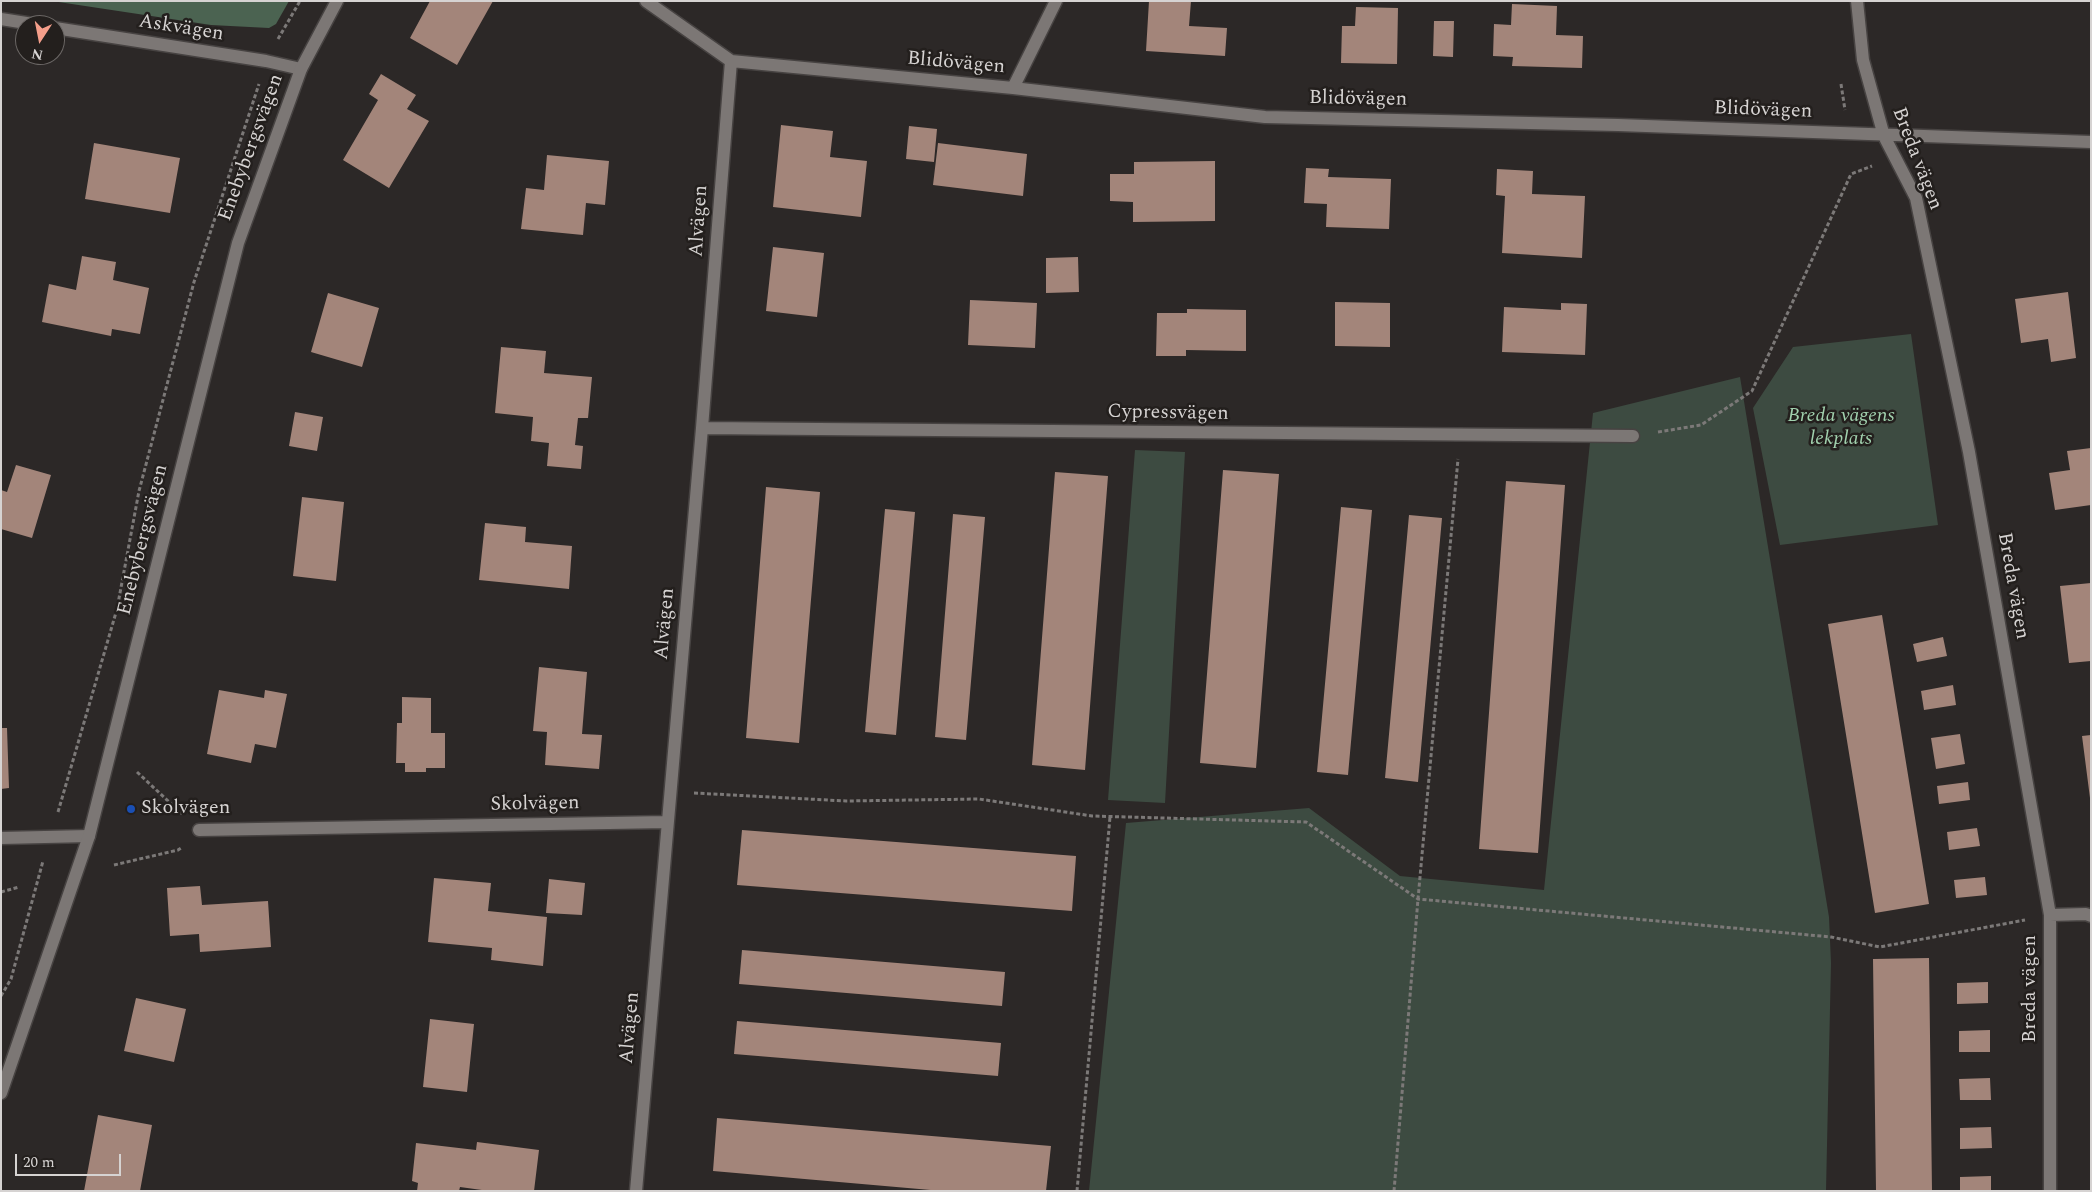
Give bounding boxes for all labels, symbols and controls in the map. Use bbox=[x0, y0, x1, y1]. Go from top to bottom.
street label: Askvägen bbox=[137, 10, 225, 48]
north arrow bbox=[15, 15, 65, 65]
text: N bbox=[30, 43, 45, 66]
street label: Blidövägen bbox=[906, 48, 1006, 80]
street label: Enebybergsvägen bbox=[214, 71, 290, 225]
street label: Blidövägen bbox=[1309, 87, 1407, 113]
street label: Blidövägen bbox=[1713, 97, 1813, 125]
street label: Breda vägen bbox=[1885, 104, 1947, 214]
street label: Alvägen bbox=[686, 184, 714, 258]
street label: Cypressvägen bbox=[1107, 401, 1229, 427]
park label: Breda vägens lekplats bbox=[1787, 405, 1895, 452]
street label: Enebybergsvägen bbox=[114, 462, 174, 618]
street label: Breda vägen bbox=[1991, 531, 2033, 641]
street label: Alvägen bbox=[651, 587, 681, 661]
street label: Skolvägen bbox=[490, 792, 580, 818]
place label: Skolvägen bbox=[141, 797, 230, 821]
marker: Skolvägen bbox=[125, 803, 137, 815]
street label: Breda vägen bbox=[2019, 935, 2043, 1043]
street label: Alvägen bbox=[616, 991, 646, 1065]
scale bar bbox=[18, 1144, 124, 1176]
text: 20 m bbox=[23, 1151, 55, 1174]

